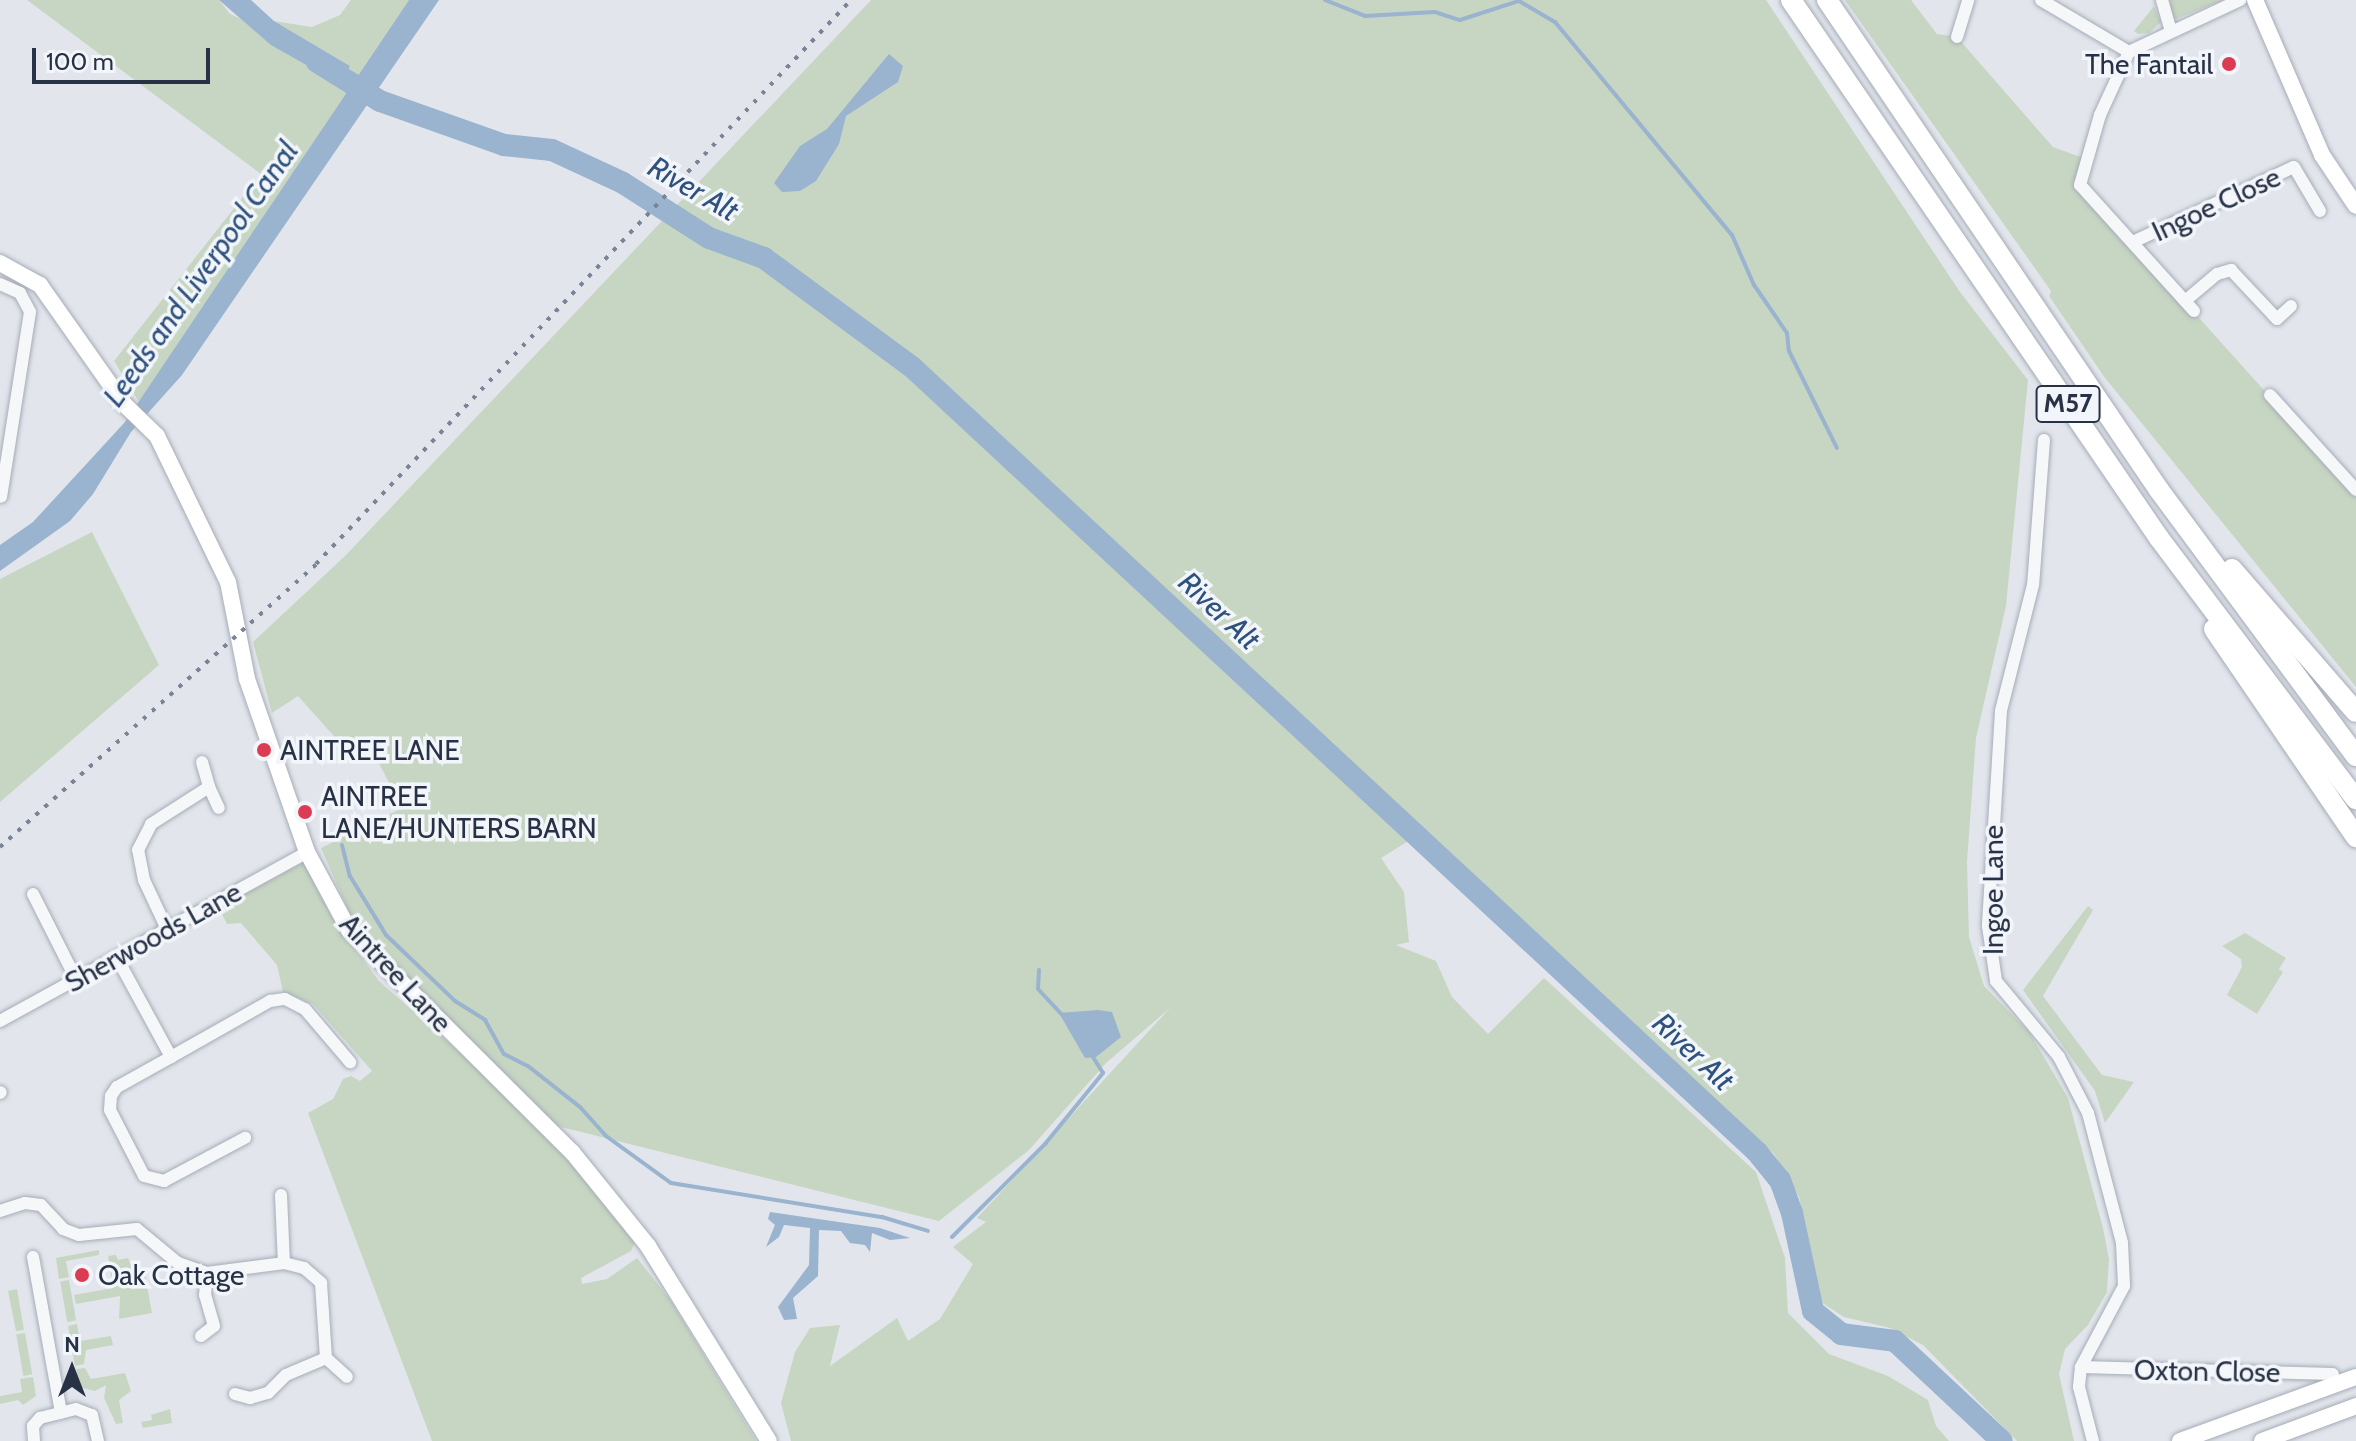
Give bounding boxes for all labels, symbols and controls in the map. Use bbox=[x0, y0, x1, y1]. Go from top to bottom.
scale bar bbox=[36, 32, 214, 82]
text: 100 m bbox=[46, 47, 114, 76]
place label: The Fantail bbox=[2085, 47, 2213, 81]
marker: The Fantail bbox=[2220, 55, 2238, 73]
water label: Leeds and Liverpool Canal bbox=[96, 134, 306, 414]
water label: River Alt bbox=[642, 149, 744, 229]
street label: Ingoe Close bbox=[2147, 160, 2285, 248]
road number: M57 bbox=[2034, 382, 2102, 426]
water label: River Alt bbox=[1171, 564, 1267, 658]
place label: AINTREE LANE bbox=[280, 733, 460, 767]
marker: AINTREE LANE bbox=[255, 741, 273, 759]
place label: AINTREE LANE/HUNTERS BARN bbox=[321, 779, 597, 845]
marker: AINTREE LANE/HUNTERS BARN bbox=[296, 803, 314, 821]
street label: Ingoe Lane bbox=[1976, 825, 2010, 955]
street label: Sherwoods Lane bbox=[59, 875, 247, 999]
street label: Aintree Lane bbox=[333, 907, 459, 1039]
water label: River Alt bbox=[1645, 1005, 1741, 1099]
place label: Oak Cottage bbox=[98, 1258, 244, 1292]
marker: Oak Cottage bbox=[73, 1266, 91, 1284]
north arrow bbox=[32, 1329, 112, 1409]
text: N bbox=[64, 1331, 80, 1358]
street label: Oxton Close bbox=[2134, 1353, 2280, 1389]

